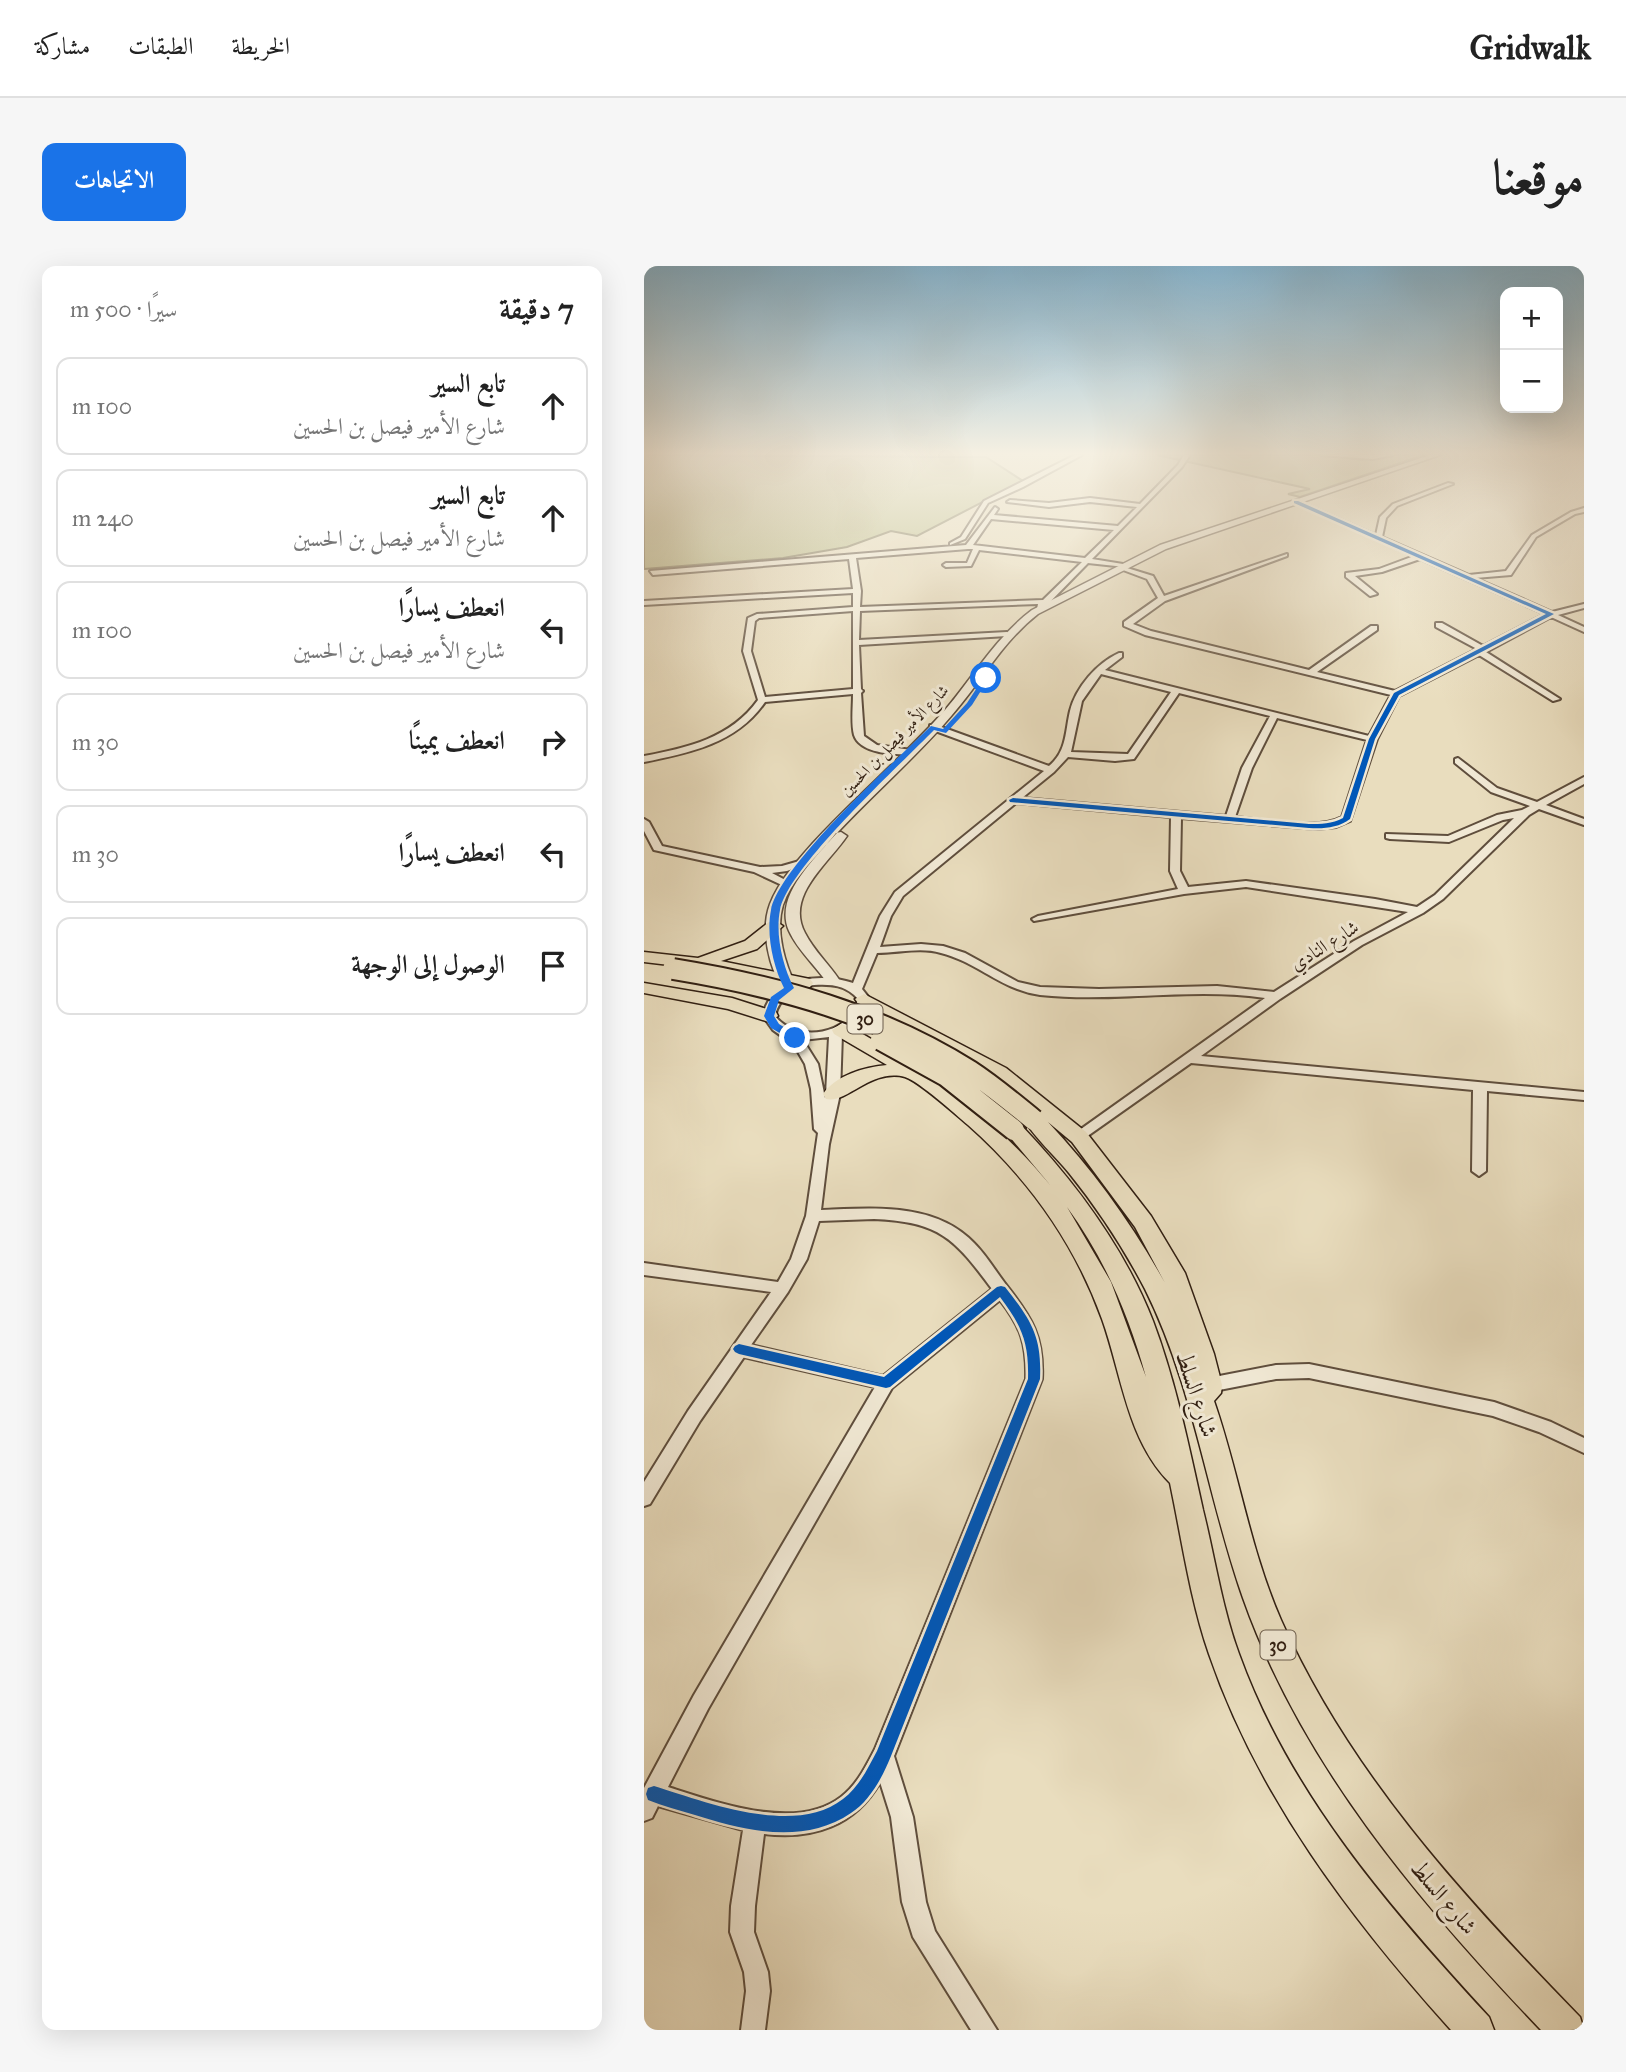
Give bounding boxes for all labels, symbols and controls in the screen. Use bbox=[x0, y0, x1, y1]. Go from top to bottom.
text: Gridwalk bbox=[1469, 28, 1591, 68]
text: مشاركة bbox=[35, 31, 90, 61]
text: الطبقات bbox=[128, 31, 194, 61]
text: الخريطة bbox=[232, 31, 290, 61]
button: الاتجاهات bbox=[42, 143, 186, 221]
text: موقعنا bbox=[1492, 148, 1584, 207]
map controls bbox=[1500, 287, 1563, 413]
button: + bbox=[1500, 287, 1563, 350]
text: 7 دقيقة bbox=[499, 291, 574, 327]
text: سيرًا · 500 m bbox=[70, 295, 177, 323]
button: − bbox=[1500, 350, 1563, 413]
text: تابع السير bbox=[432, 367, 505, 399]
icon: ahead bbox=[534, 387, 572, 425]
text: 100 m bbox=[72, 392, 132, 420]
text: شارع الأمير فيصل بن الحسين bbox=[293, 412, 505, 440]
text: تابع السير bbox=[432, 479, 505, 511]
icon: ahead bbox=[534, 499, 572, 537]
text: 240 m bbox=[72, 504, 134, 532]
text: شارع الأمير فيصل بن الحسين bbox=[293, 524, 505, 552]
text: انعطف يسارًا bbox=[398, 591, 505, 623]
icon: left bbox=[534, 611, 572, 649]
text: 100 m bbox=[72, 616, 132, 644]
text: شارع الأمير فيصل بن الحسين bbox=[293, 636, 505, 664]
route start bbox=[970, 662, 1001, 693]
street label: شارع الأمير فيصل بن الحسين bbox=[835, 679, 955, 803]
icon: right bbox=[534, 723, 572, 761]
text: انعطف يمينًا bbox=[409, 724, 505, 756]
text: 30 m bbox=[72, 728, 119, 756]
icon: left bbox=[534, 835, 572, 873]
text: انعطف يسارًا bbox=[398, 836, 505, 868]
text: 30 m bbox=[72, 840, 119, 868]
street label: شارع النادي bbox=[1286, 915, 1365, 979]
icon: arrive bbox=[534, 947, 572, 985]
text: الوصول إلى الوجهة bbox=[351, 948, 505, 980]
road number: 30 bbox=[848, 1004, 882, 1034]
route end bbox=[779, 1022, 810, 1053]
street label: شارع السلط bbox=[1164, 1347, 1224, 1442]
road number: 30 bbox=[1260, 1630, 1296, 1660]
street label: شارع السلط bbox=[1400, 1854, 1483, 1944]

